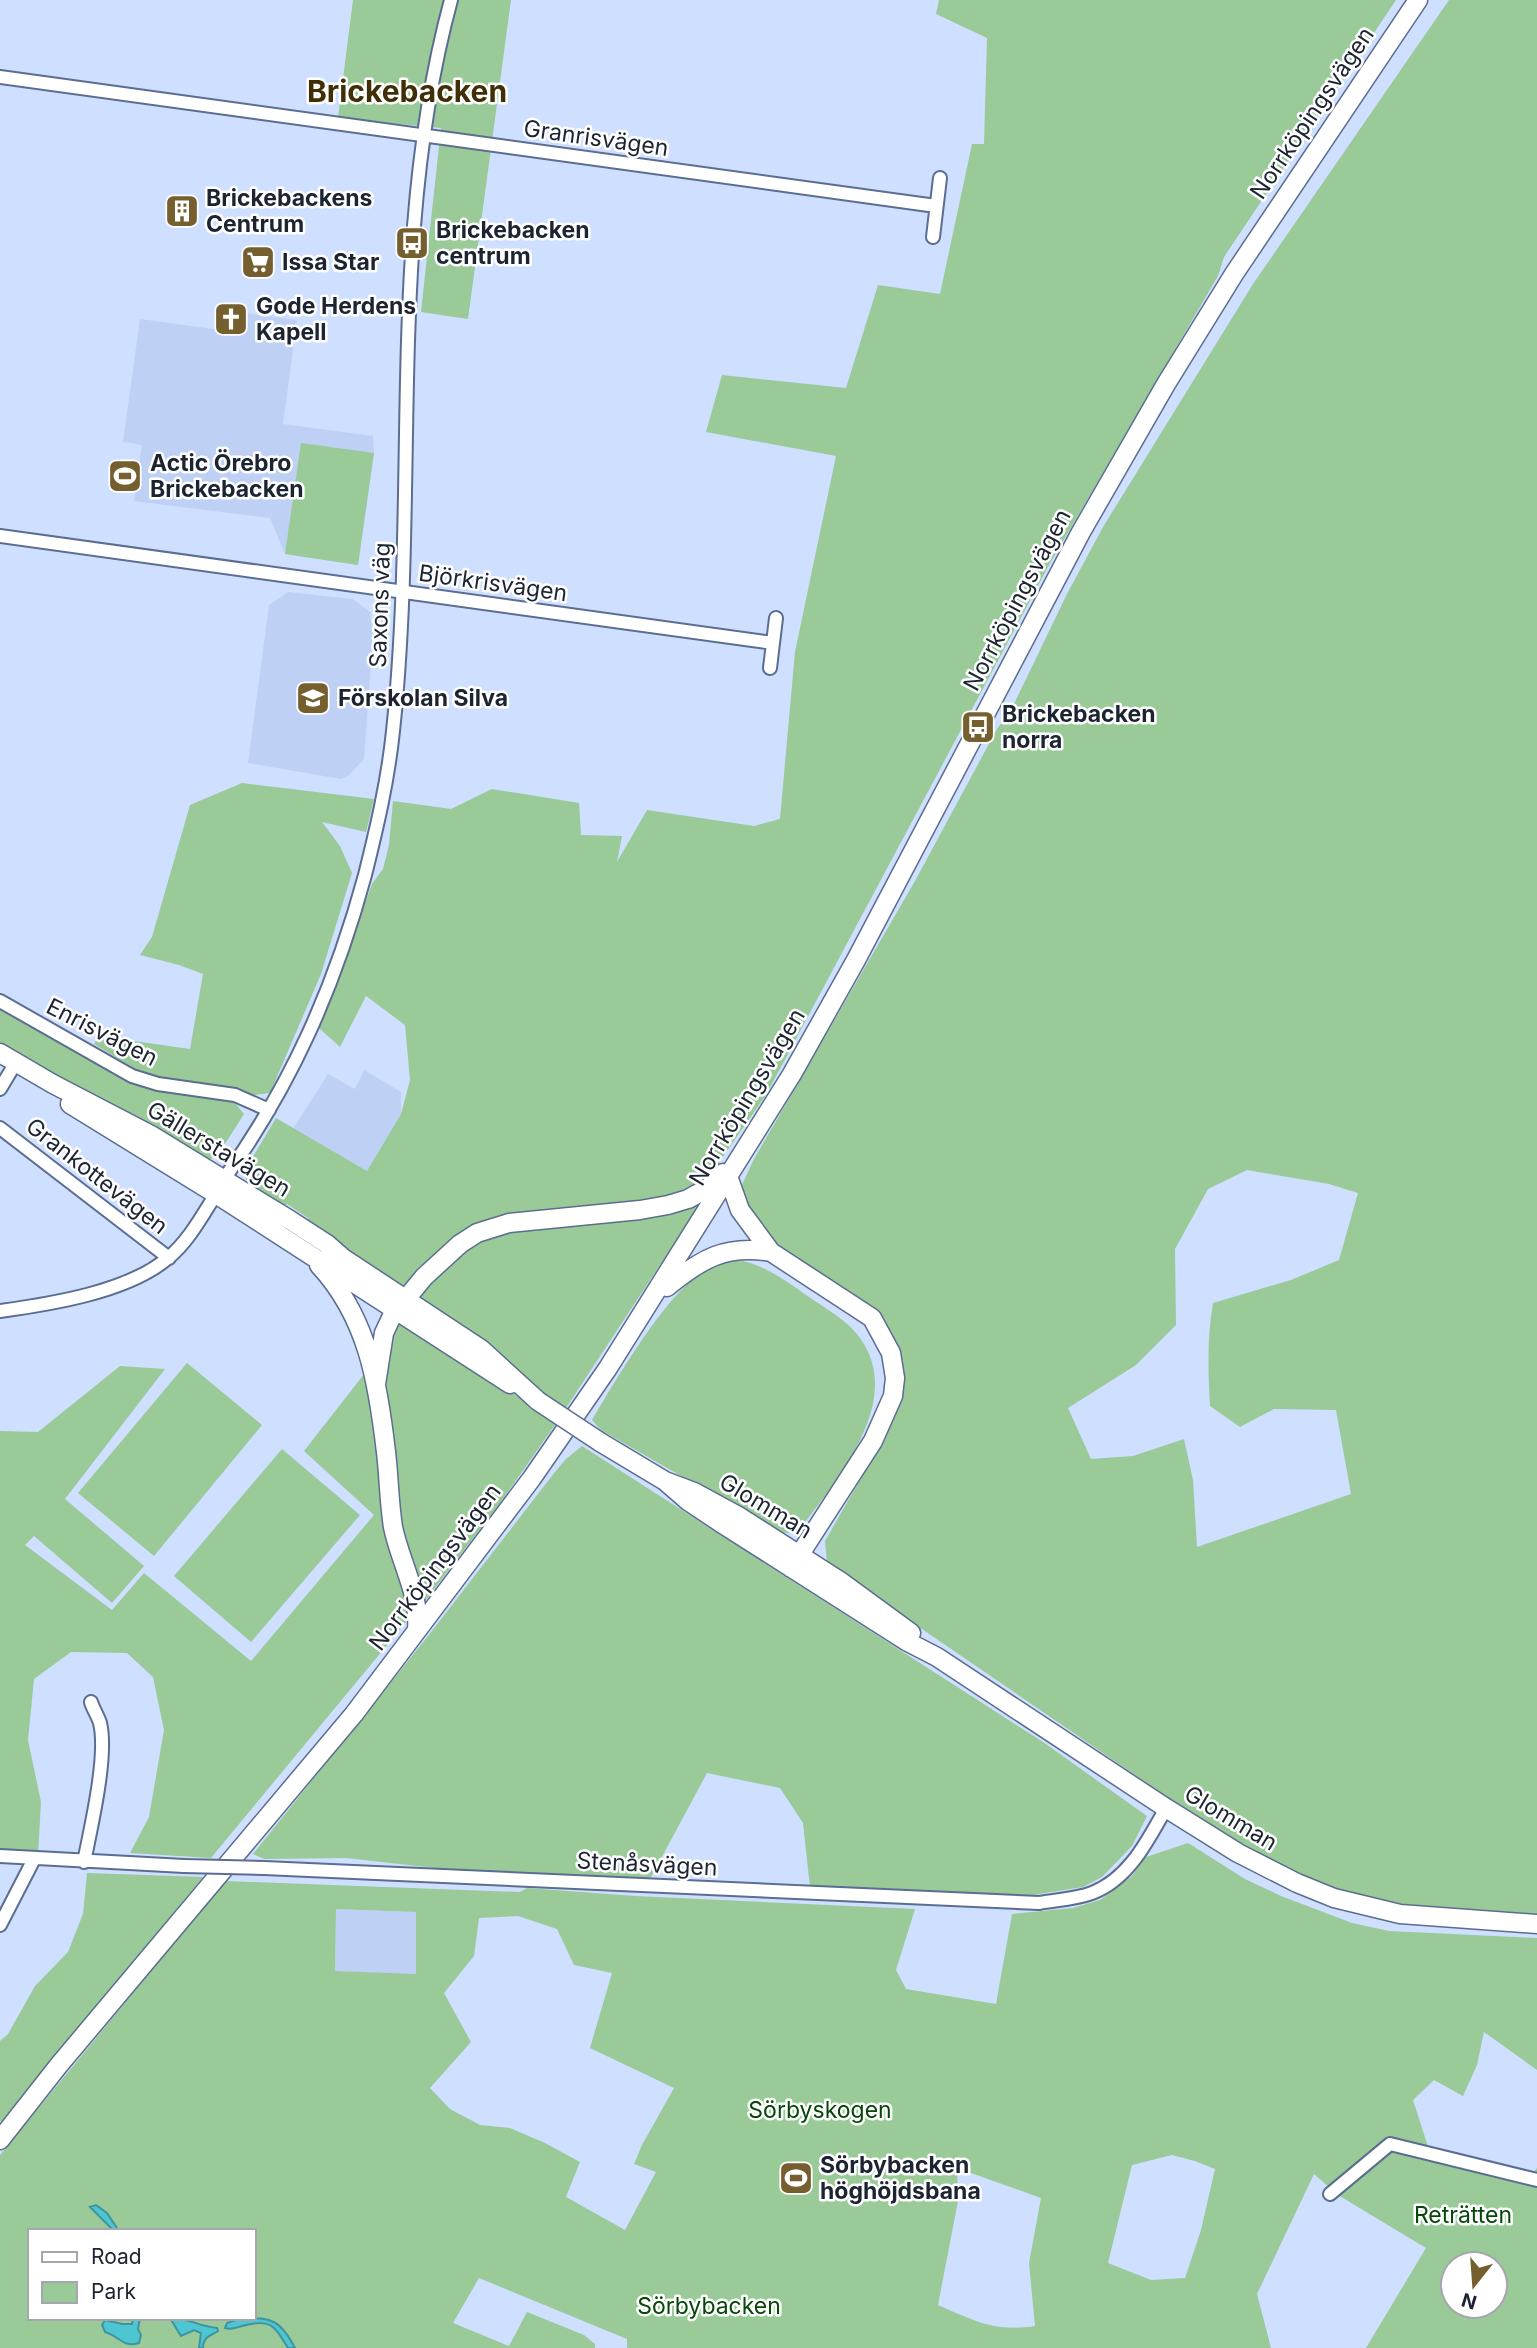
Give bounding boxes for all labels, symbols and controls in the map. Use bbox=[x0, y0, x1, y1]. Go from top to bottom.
street label: Norrköpingsvägen bbox=[1244, 22, 1380, 204]
district label: Brickebacken bbox=[307, 73, 507, 109]
street label: Granrisvägen bbox=[522, 114, 670, 162]
place label: Brickebackens Centrum bbox=[206, 184, 372, 238]
building icon: Brickebackens Centrum bbox=[163, 192, 201, 230]
place label: Brickebacken centrum bbox=[436, 216, 590, 270]
bus stop icon: Brickebacken centrum bbox=[393, 224, 431, 262]
supermarket icon: Issa Star bbox=[239, 243, 277, 281]
place label: Issa Star bbox=[282, 248, 379, 276]
place label: Gode Herdens Kapell bbox=[256, 292, 416, 346]
church icon: Gode Herdens Kapell bbox=[212, 300, 250, 338]
place label: Actic Örebro Brickebacken bbox=[150, 449, 304, 503]
sports icon: Actic Örebro Brickebacken bbox=[106, 457, 144, 495]
street label: Norrköpingsvägen bbox=[957, 505, 1077, 695]
street label: Saxons väg bbox=[364, 542, 396, 668]
street label: Björkrisvägen bbox=[417, 559, 569, 607]
school or university icon: Förskolan Silva bbox=[294, 679, 332, 717]
place label: Förskolan Silva bbox=[338, 684, 508, 712]
place label: Brickebacken norra bbox=[1002, 700, 1156, 754]
bus stop icon: Brickebacken norra bbox=[959, 708, 997, 746]
street label: Enrisvägen bbox=[42, 992, 162, 1072]
street label: Norrköpingsvägen bbox=[683, 1003, 811, 1191]
street label: Gällerstavägen bbox=[142, 1095, 296, 1203]
street label: Grankottevägen bbox=[21, 1112, 173, 1240]
street label: Glomman bbox=[715, 1467, 817, 1545]
street label: Norrköpingsvägen bbox=[363, 1478, 507, 1656]
street label: Glomman bbox=[1180, 1779, 1282, 1857]
street label: Stenåsvägen bbox=[576, 1846, 718, 1882]
park label: Sörbyskogen bbox=[748, 2096, 892, 2124]
place label: Sörbybacken höghöjdsbana bbox=[820, 2151, 981, 2205]
sports icon: Sörbybacken höghöjdsbana bbox=[777, 2159, 815, 2197]
park label: Reträtten bbox=[1414, 2201, 1512, 2229]
legend bbox=[28, 2229, 256, 2320]
text: Road bbox=[91, 2244, 142, 2269]
north arrow bbox=[1439, 2250, 1509, 2320]
text: Park bbox=[91, 2279, 136, 2304]
text: N bbox=[1459, 2288, 1479, 2314]
park label: Sörbybacken bbox=[637, 2292, 781, 2320]

